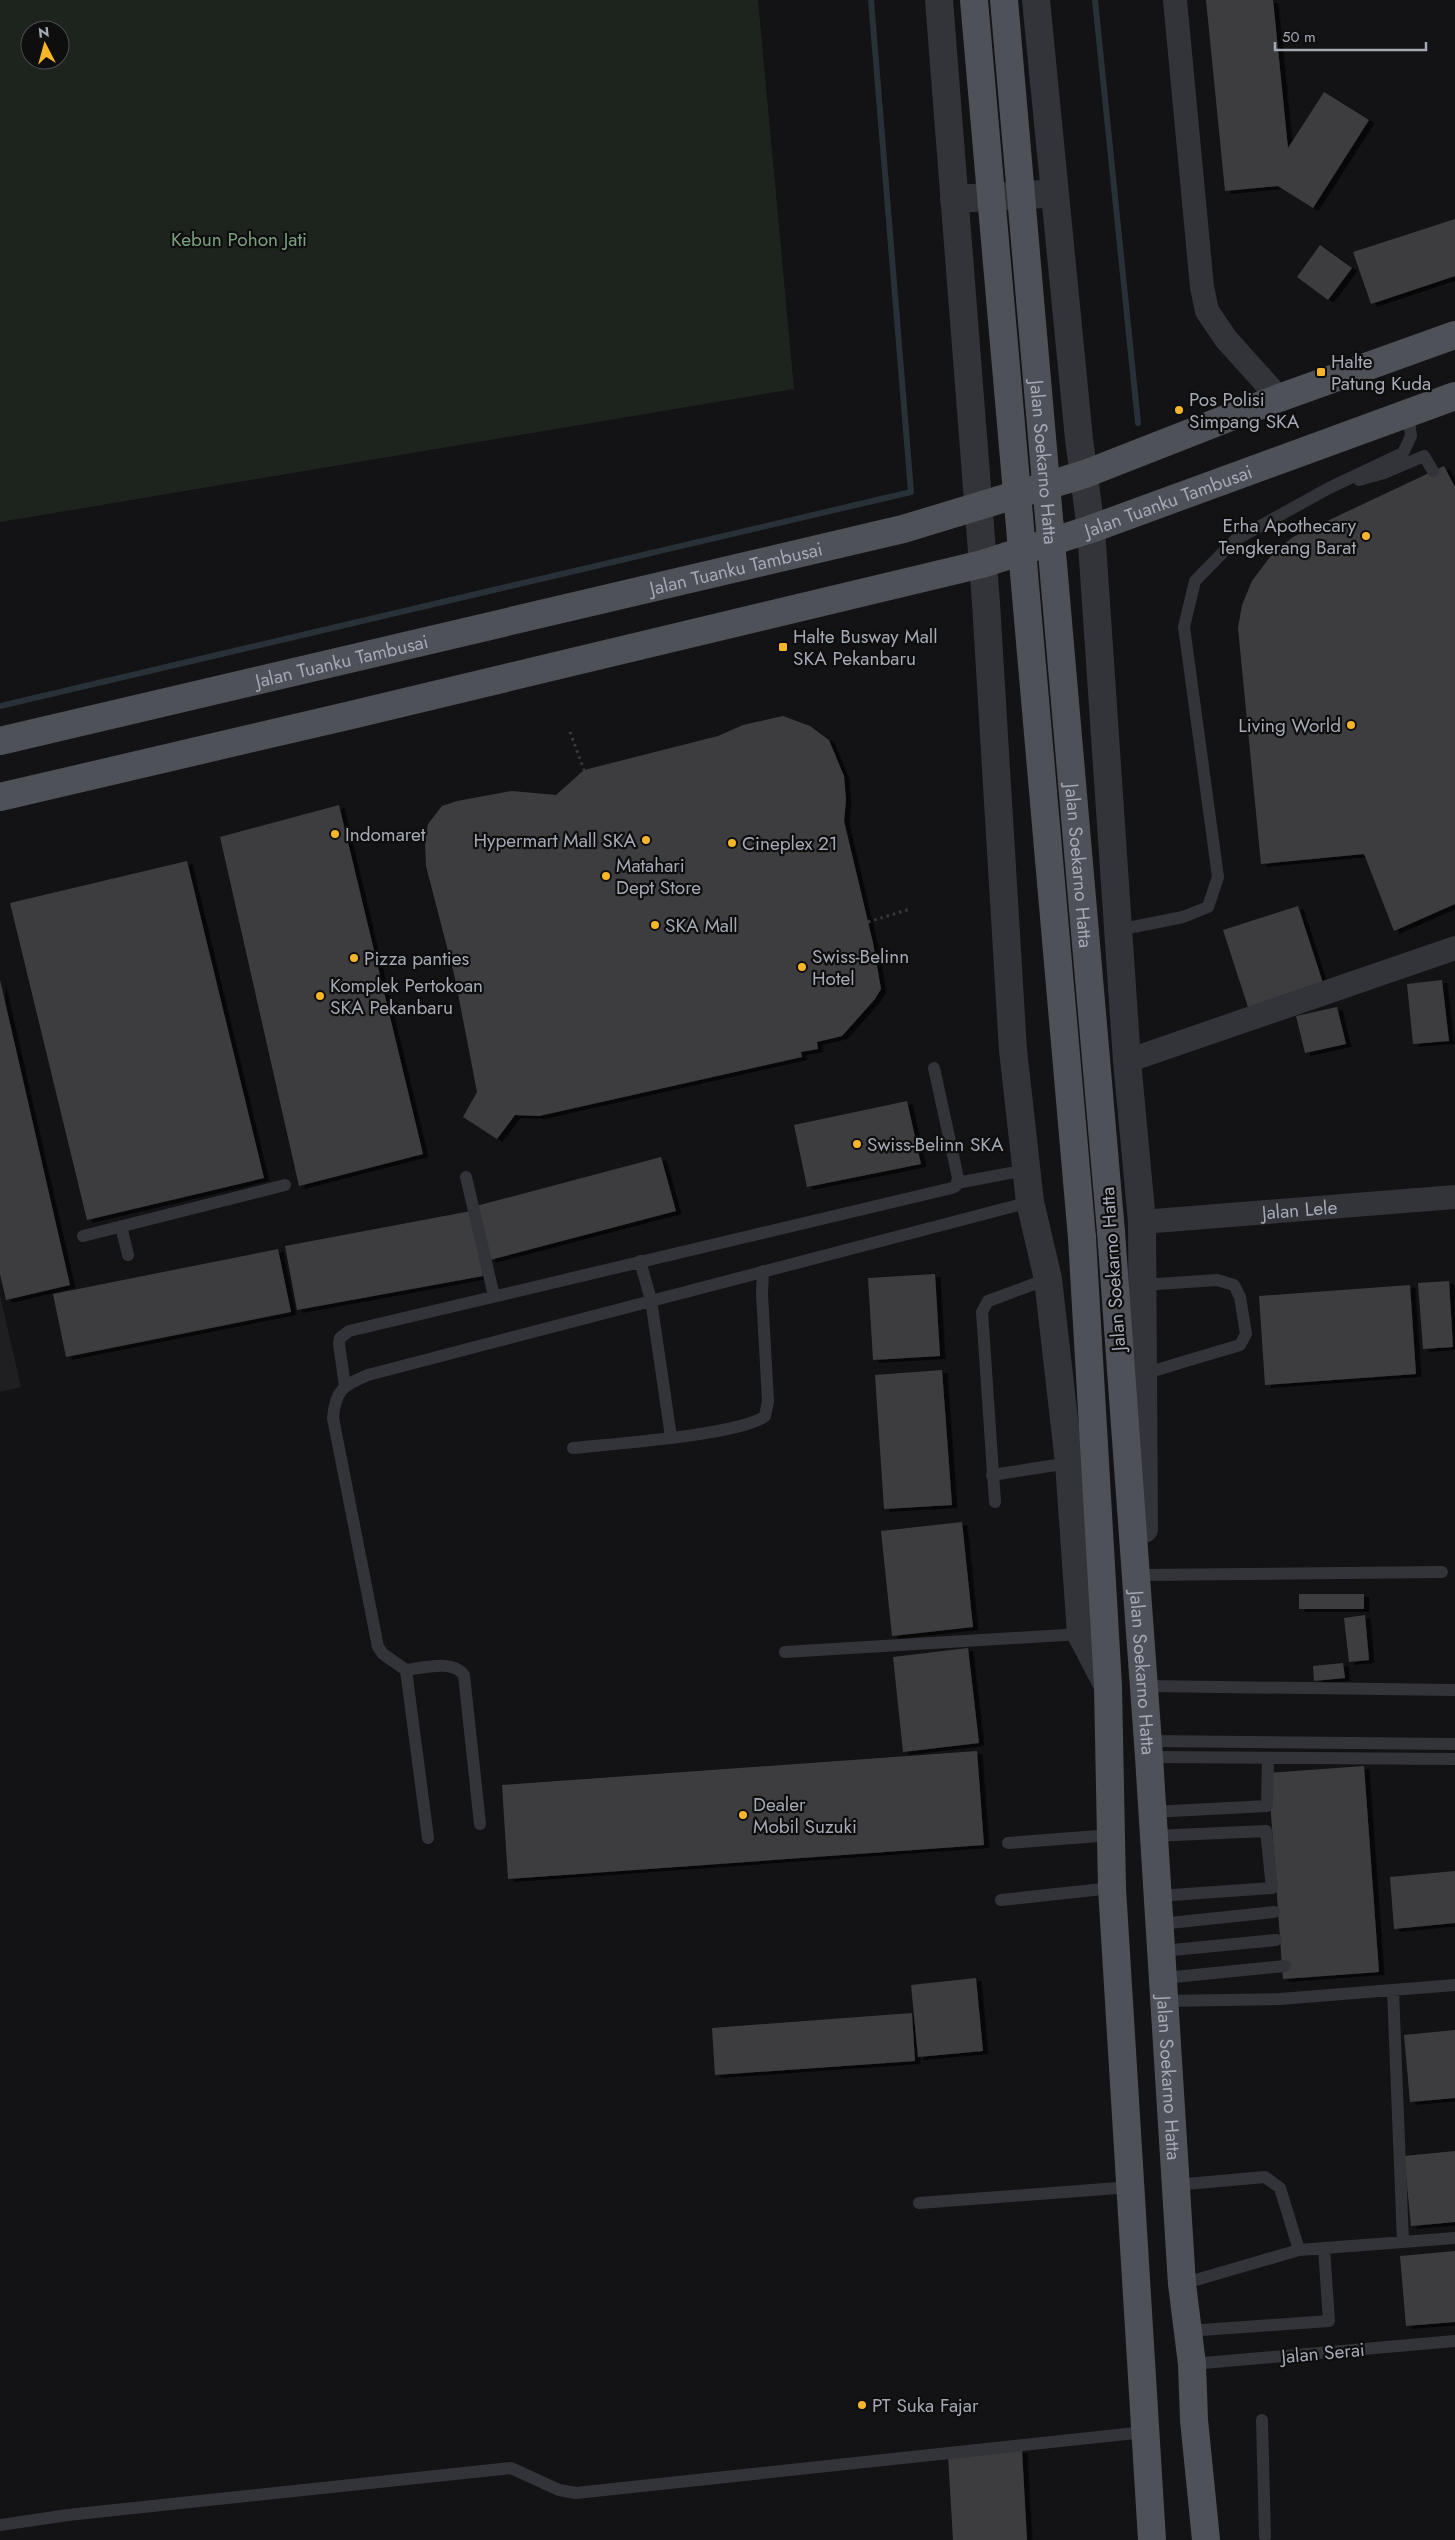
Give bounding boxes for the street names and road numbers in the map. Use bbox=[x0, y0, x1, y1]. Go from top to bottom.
street label: Jalan Soekarno Hatta bbox=[1023, 376, 1065, 545]
street label: Jalan Tuanku Tambusai bbox=[1078, 458, 1256, 545]
street label: Jalan Tuanku Tambusai bbox=[644, 535, 825, 602]
street label: Jalan Tuanku Tambusai bbox=[250, 627, 431, 695]
street label: Jalan Soekarno Hatta bbox=[1058, 780, 1100, 949]
street label: Jalan Soekarno Hatta bbox=[1094, 1186, 1132, 1355]
street label: Jalan Lele bbox=[1258, 1193, 1338, 1226]
street label: Jalan Soekarno Hatta bbox=[1123, 1587, 1162, 1756]
street label: Jalan Soekarno Hatta bbox=[1150, 1992, 1188, 2161]
street label: Jalan Serai bbox=[1277, 2336, 1366, 2370]

